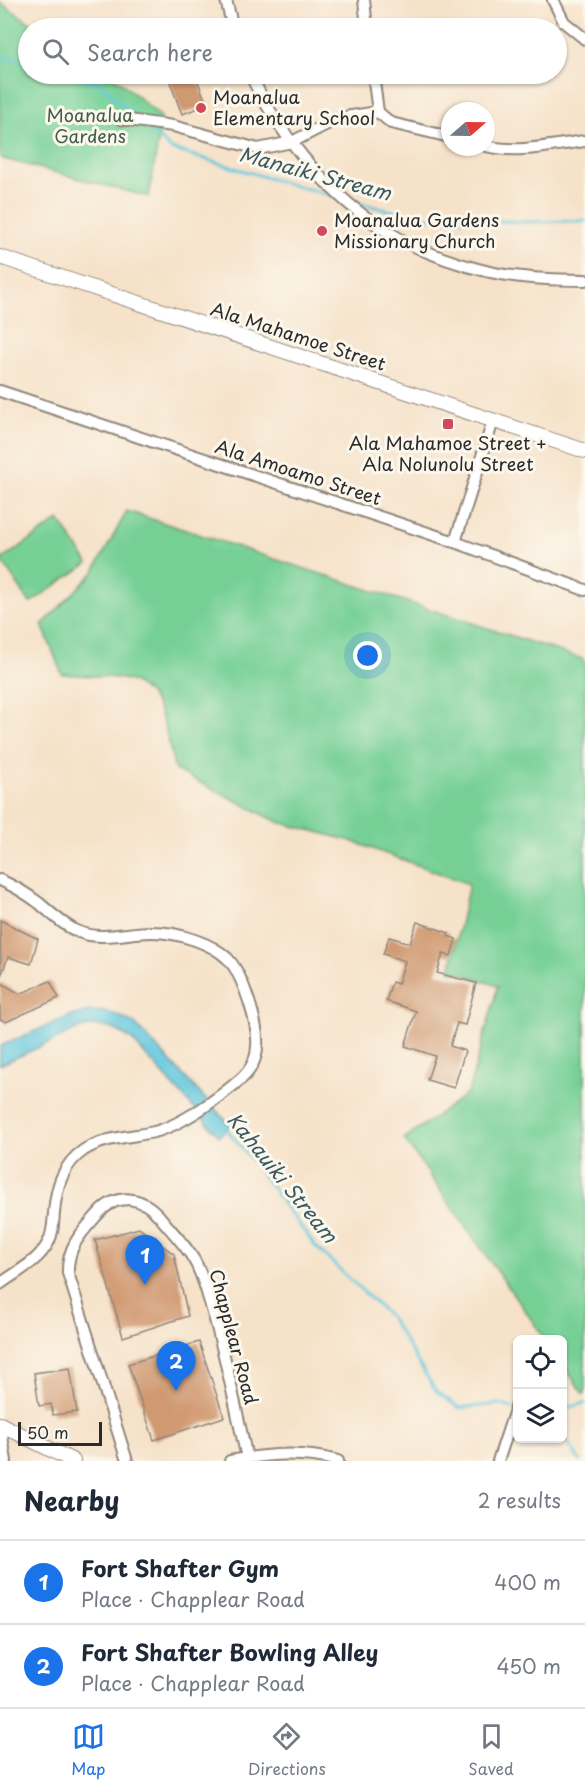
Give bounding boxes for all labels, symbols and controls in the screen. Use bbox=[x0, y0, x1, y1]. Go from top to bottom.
search box bbox=[18, 18, 567, 84]
icon: search bbox=[39, 35, 72, 68]
text: Search here bbox=[87, 35, 213, 68]
place label: Moanalua Elementary School bbox=[213, 83, 375, 131]
park label: Moanalua Gardens bbox=[47, 101, 134, 149]
marker: Moanalua Elementary School bbox=[194, 101, 208, 115]
north arrow bbox=[441, 102, 495, 156]
water label: Manaiki Stream bbox=[236, 138, 395, 208]
place label: Moanalua Gardens Missionary Church bbox=[334, 206, 499, 254]
marker: Moanalua Gardens Missionary Church bbox=[315, 224, 329, 238]
street label: Ala Mahamoe Street bbox=[207, 294, 390, 377]
marker: Ala Mahamoe Street + Ala Nolunolu Street bbox=[441, 417, 455, 431]
place label: Ala Mahamoe Street + Ala Nolunolu Street bbox=[349, 429, 547, 477]
street label: Ala Amoamo Street bbox=[212, 432, 385, 511]
your location bbox=[353, 641, 382, 670]
water label: Kahauiki Stream bbox=[221, 1106, 345, 1250]
pin: 1 bbox=[126, 1236, 164, 1285]
street label: Chapplear Road bbox=[203, 1266, 266, 1407]
map controls bbox=[513, 1335, 567, 1443]
button: locate bbox=[513, 1335, 567, 1389]
pin: 2 bbox=[156, 1342, 195, 1391]
button: layers bbox=[513, 1389, 567, 1443]
scale bar bbox=[18, 1419, 102, 1446]
text: 50 m bbox=[27, 1420, 68, 1444]
text: Nearby bbox=[24, 1481, 119, 1520]
text: 2 results bbox=[478, 1485, 561, 1515]
text: Fort Shafter Gym bbox=[81, 1551, 279, 1584]
text: 1 bbox=[39, 1567, 48, 1597]
text: 400 m bbox=[494, 1567, 561, 1597]
text: Place · Chapplear Road bbox=[81, 1584, 305, 1614]
text: Fort Shafter Bowling Alley bbox=[81, 1635, 378, 1668]
text: 2 bbox=[36, 1651, 51, 1681]
text: 450 m bbox=[496, 1651, 561, 1681]
text: Place · Chapplear Road bbox=[81, 1668, 305, 1698]
tab: Map bbox=[71, 1720, 105, 1780]
tab: Directions bbox=[248, 1720, 326, 1780]
tab: Saved bbox=[468, 1720, 514, 1780]

